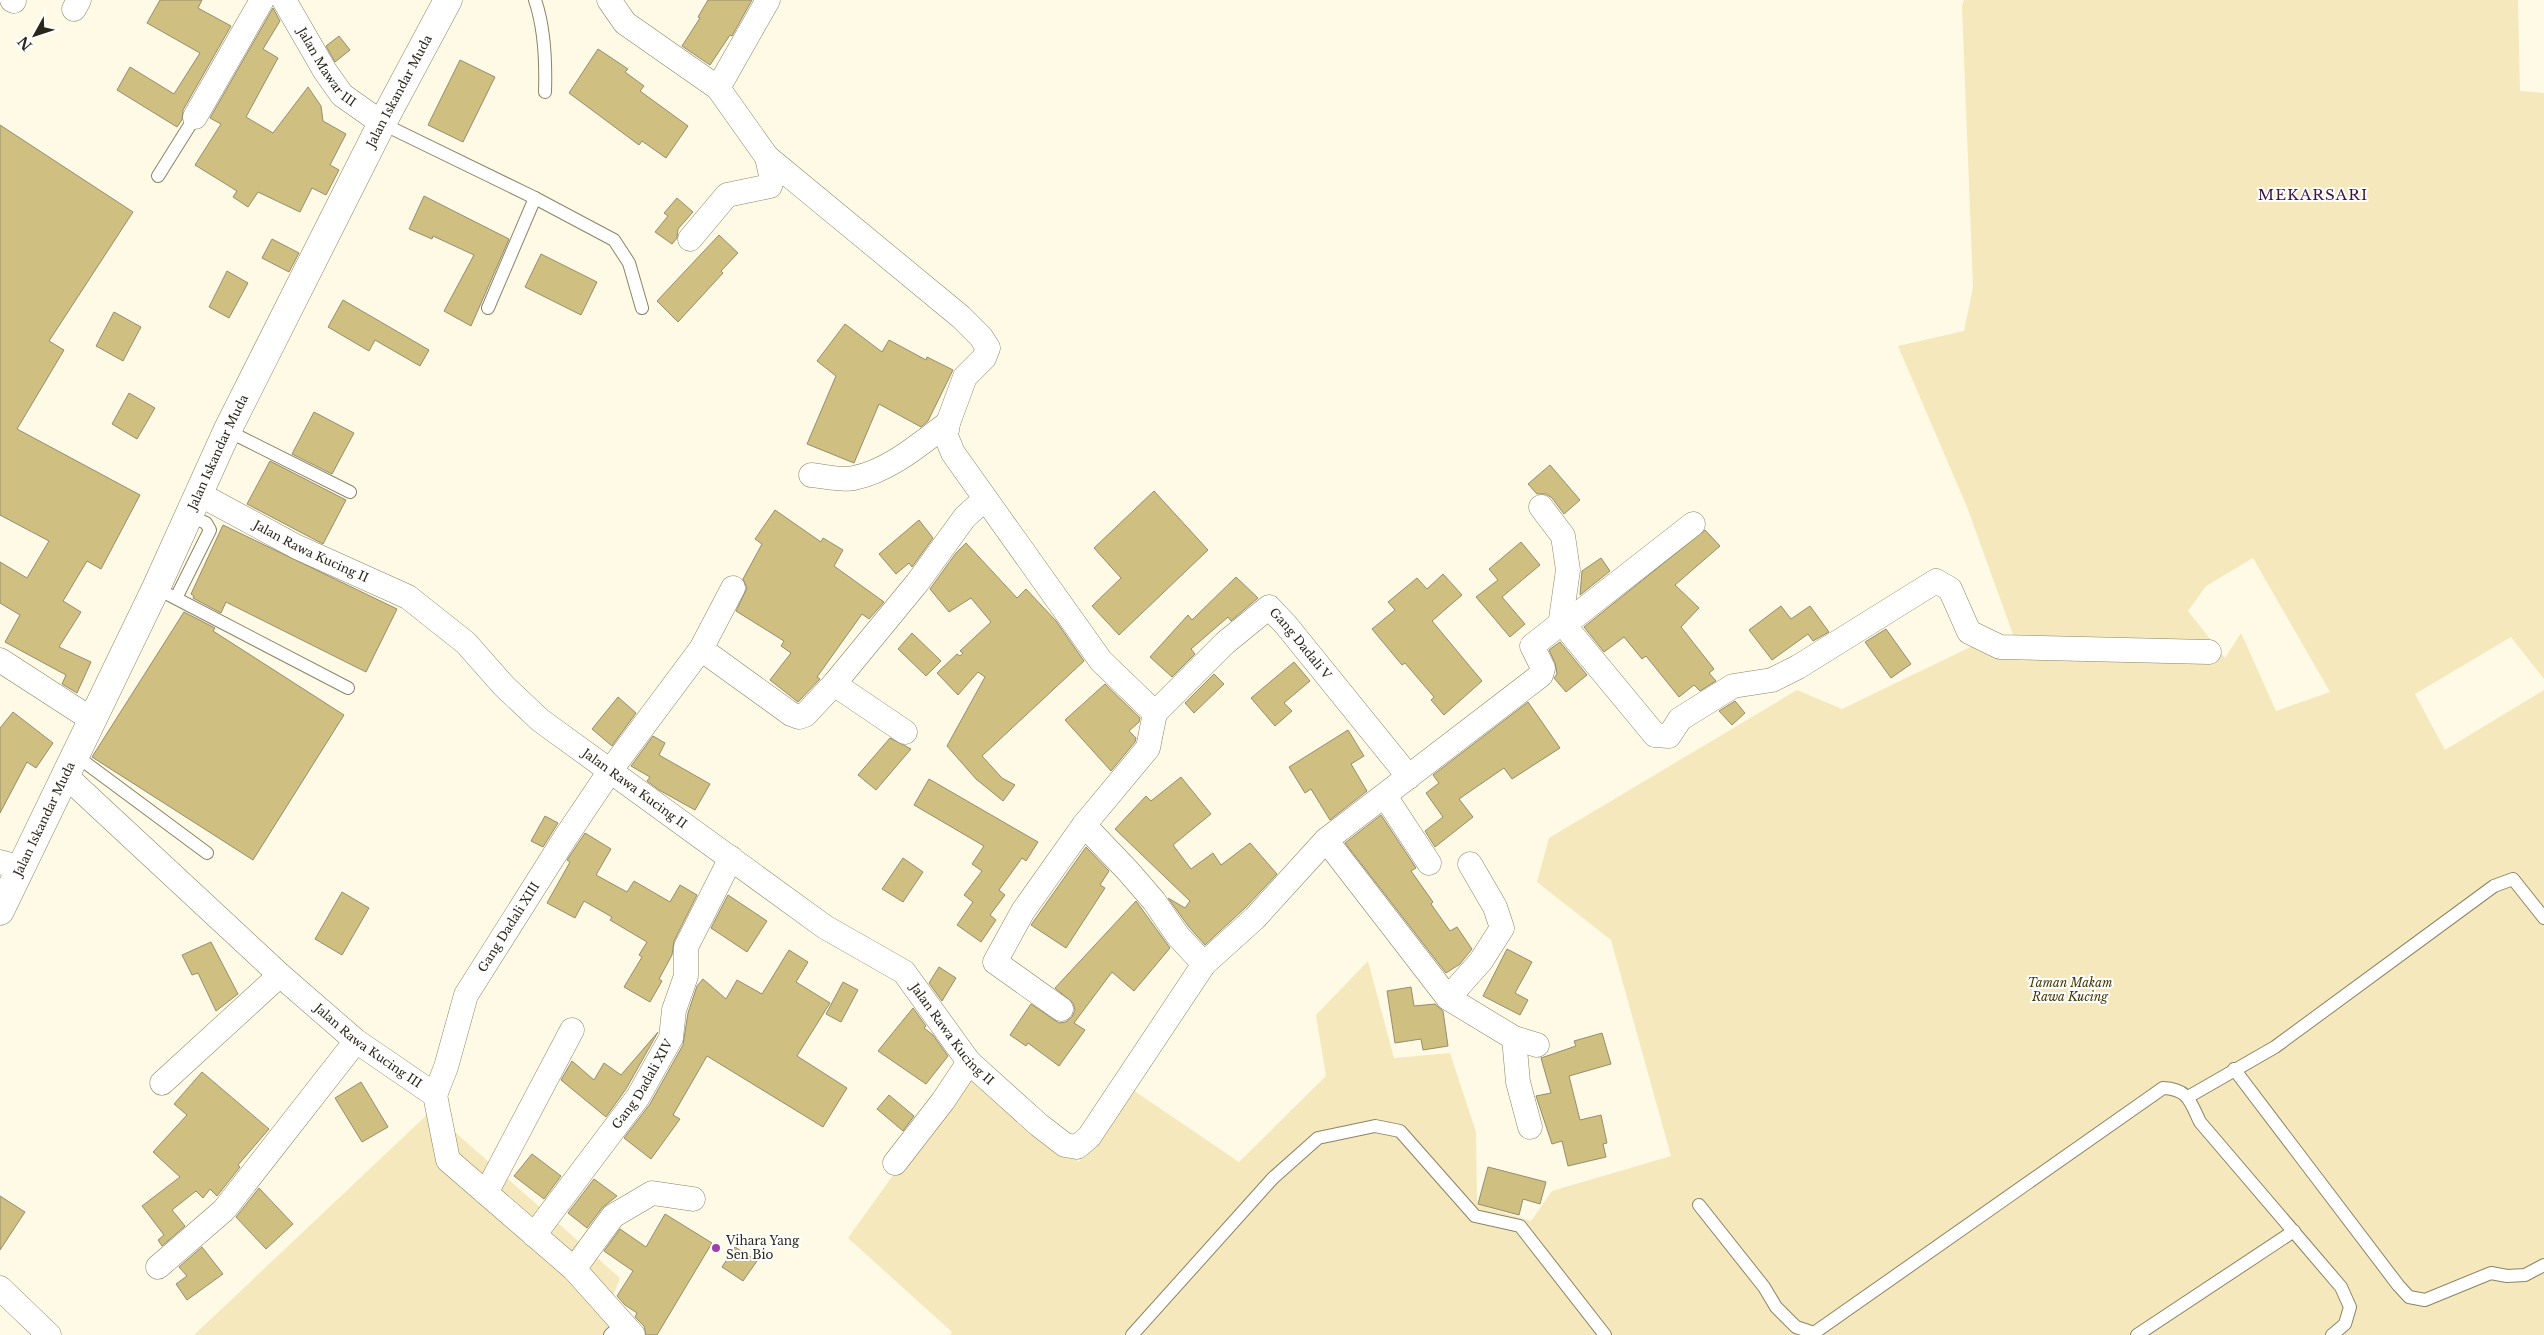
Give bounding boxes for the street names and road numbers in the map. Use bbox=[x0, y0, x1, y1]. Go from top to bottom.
street label: Jalan Mawar III bbox=[294, 23, 359, 110]
street label: Jalan Iskandar Muda bbox=[362, 32, 435, 152]
street label: Jalan Iskandar Muda bbox=[184, 392, 251, 514]
street label: Jalan Rawa Kucing II bbox=[249, 516, 371, 585]
street label: Gang Dadali V bbox=[1267, 604, 1335, 682]
street label: Jalan Rawa Kucing II bbox=[578, 744, 690, 831]
street label: Jalan Iskandar Muda bbox=[9, 759, 78, 880]
street label: Gang Dadali XIII bbox=[474, 879, 542, 975]
street label: Jalan Rawa Kucing II bbox=[906, 979, 997, 1088]
street label: Jalan Rawa Kucing III bbox=[310, 999, 425, 1091]
street label: Gang Dadali XIV bbox=[608, 1036, 676, 1132]

